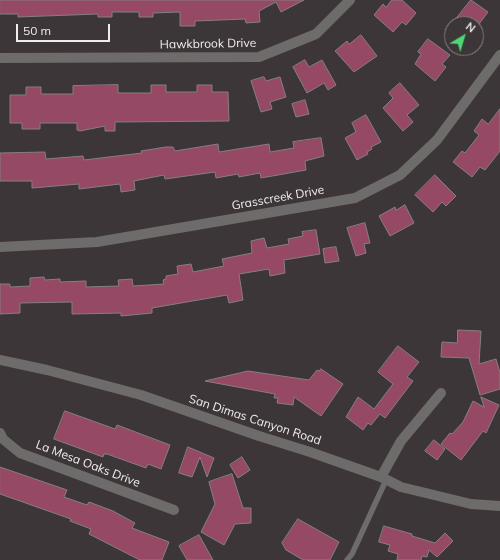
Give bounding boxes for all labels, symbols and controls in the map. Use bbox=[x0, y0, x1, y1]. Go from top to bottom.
scale bar bbox=[18, 16, 112, 42]
north arrow bbox=[444, 16, 484, 56]
text: N bbox=[463, 19, 478, 35]
text: 50 m bbox=[23, 23, 51, 38]
street label: Hawkbrook Drive bbox=[160, 36, 256, 52]
street label: Grasscreek Drive bbox=[231, 183, 325, 213]
street label: San Dimas Canyon Road bbox=[187, 392, 323, 448]
street label: La Mesa Oaks Drive bbox=[34, 437, 142, 491]

